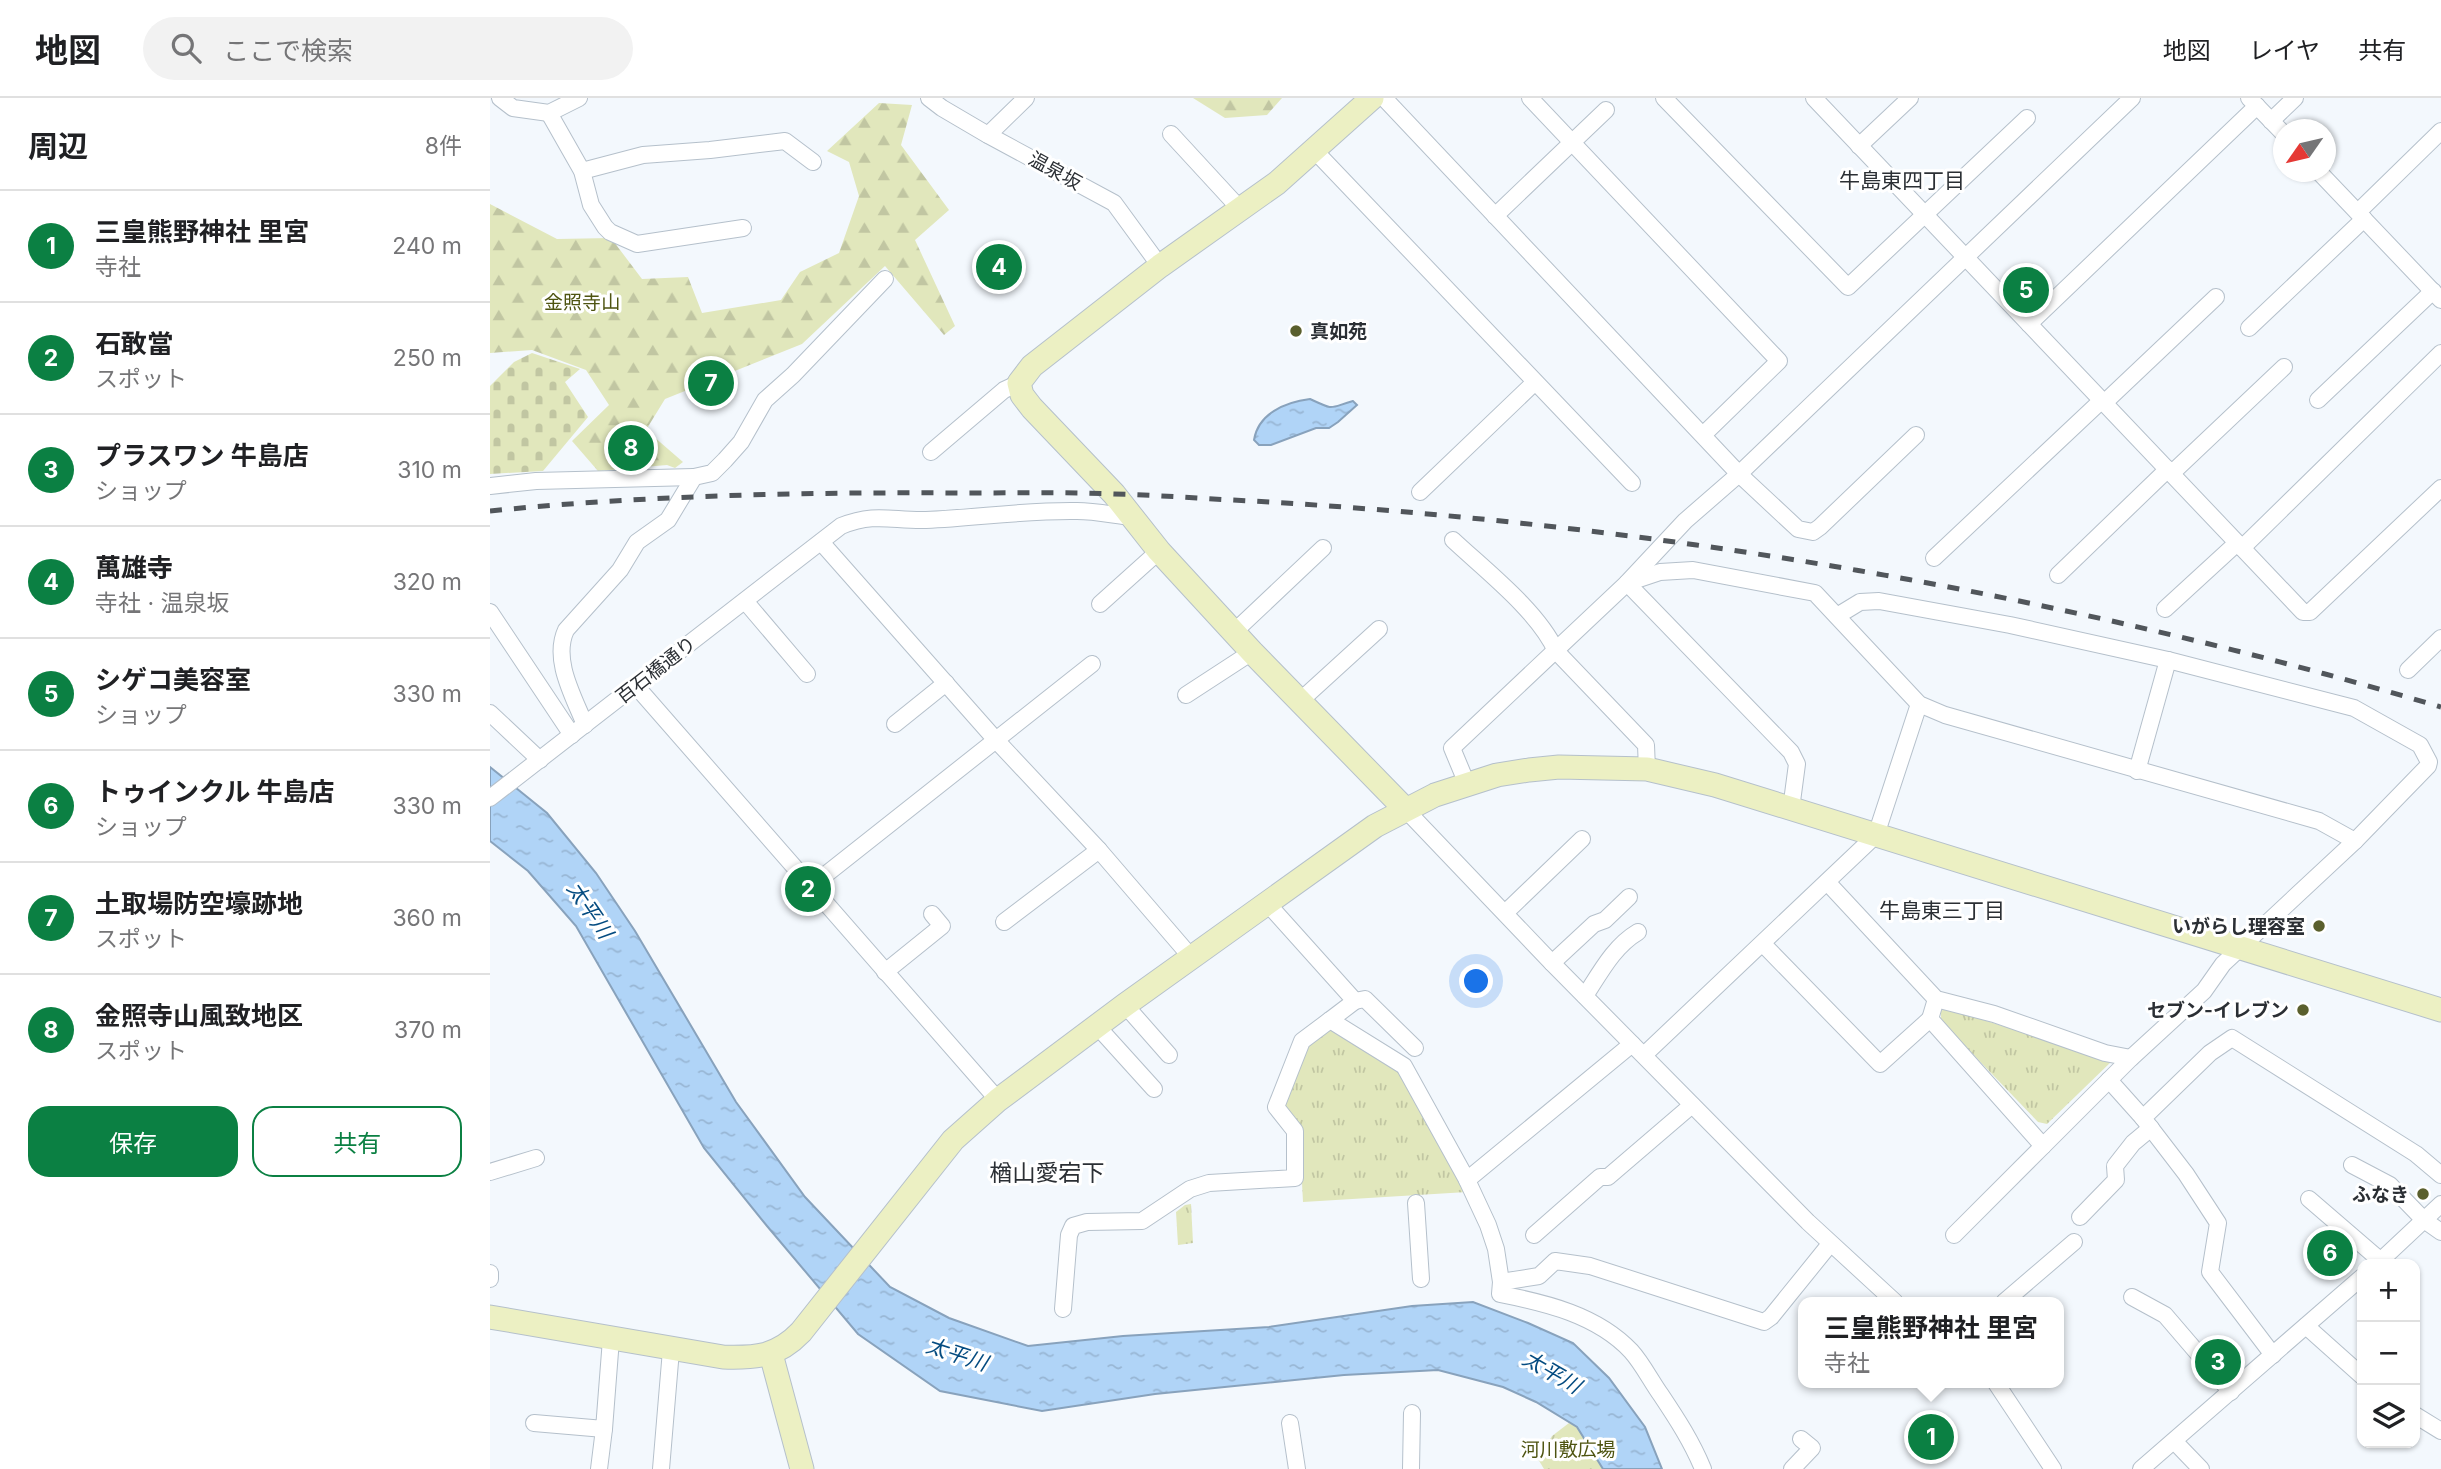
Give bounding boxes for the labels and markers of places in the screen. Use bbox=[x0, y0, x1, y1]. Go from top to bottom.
pin: 4 bbox=[976, 241, 1022, 293]
pin: 5 bbox=[2003, 264, 2049, 316]
place label: 真如苑 bbox=[1310, 320, 1367, 343]
marker: 真如苑 bbox=[1288, 323, 1304, 339]
pin: 7 bbox=[688, 357, 734, 409]
pin: 8 bbox=[608, 422, 654, 474]
pin: 2 bbox=[785, 863, 831, 915]
place label: いがらし理容室 bbox=[2172, 915, 2305, 938]
marker: いがらし理容室 bbox=[2311, 918, 2327, 934]
place label: セブン-イレブン bbox=[2147, 999, 2289, 1022]
marker: セブン-イレブン bbox=[2295, 1002, 2311, 1018]
place label: ふなき bbox=[2352, 1183, 2409, 1206]
marker: ふなき bbox=[2415, 1186, 2431, 1202]
pin: 6 bbox=[2307, 1227, 2353, 1279]
pin: 3 bbox=[2195, 1336, 2241, 1388]
pin: 1 bbox=[1908, 1411, 1954, 1463]

